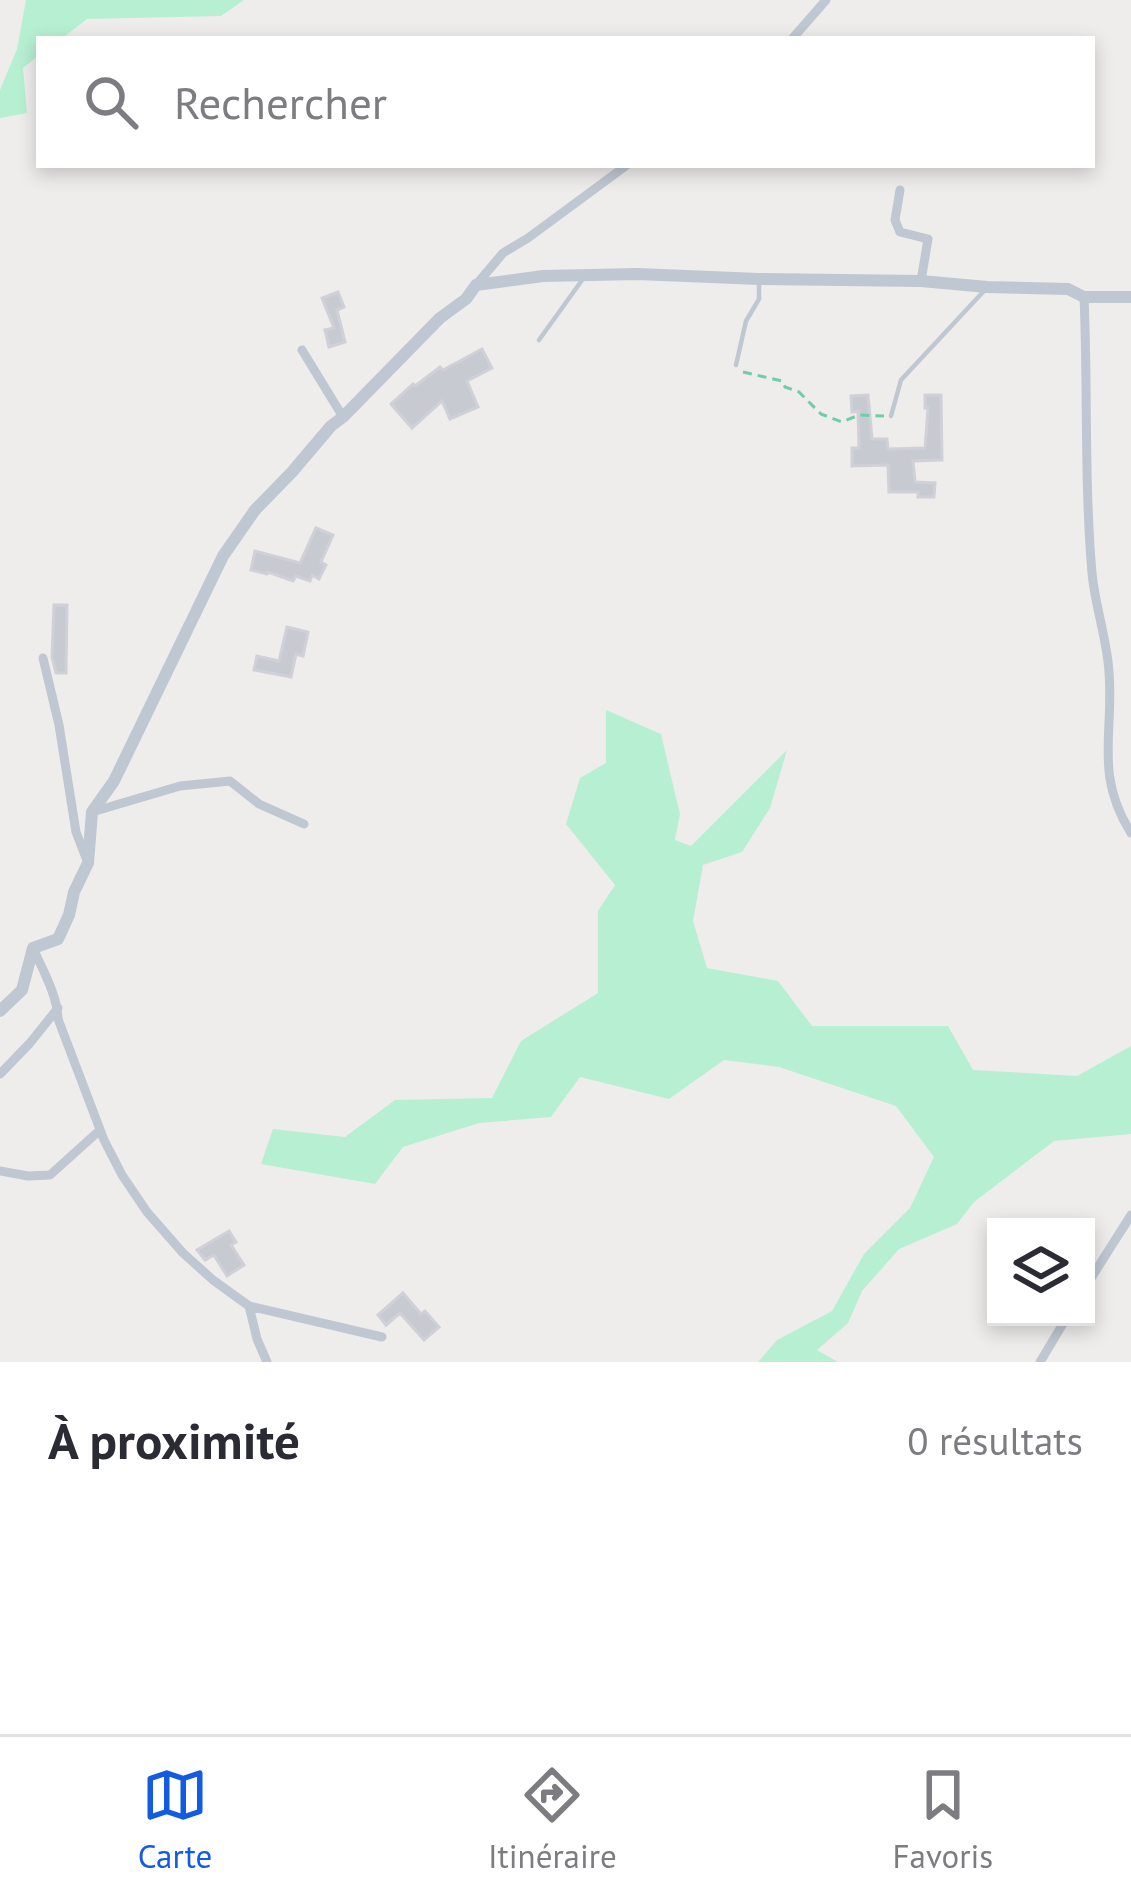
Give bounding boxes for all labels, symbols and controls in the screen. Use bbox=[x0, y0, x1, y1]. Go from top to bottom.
search box bbox=[36, 36, 1095, 168]
icon: search bbox=[78, 69, 144, 135]
text: Rechercher bbox=[174, 73, 387, 131]
map controls bbox=[987, 1218, 1095, 1326]
button: layers bbox=[987, 1218, 1095, 1326]
text: À proximité bbox=[48, 1407, 300, 1473]
text: 0 résultats bbox=[907, 1415, 1083, 1466]
tab: Carte bbox=[138, 1762, 212, 1877]
tab: Itinéraire bbox=[488, 1762, 617, 1877]
tab: Favoris bbox=[893, 1762, 993, 1877]

